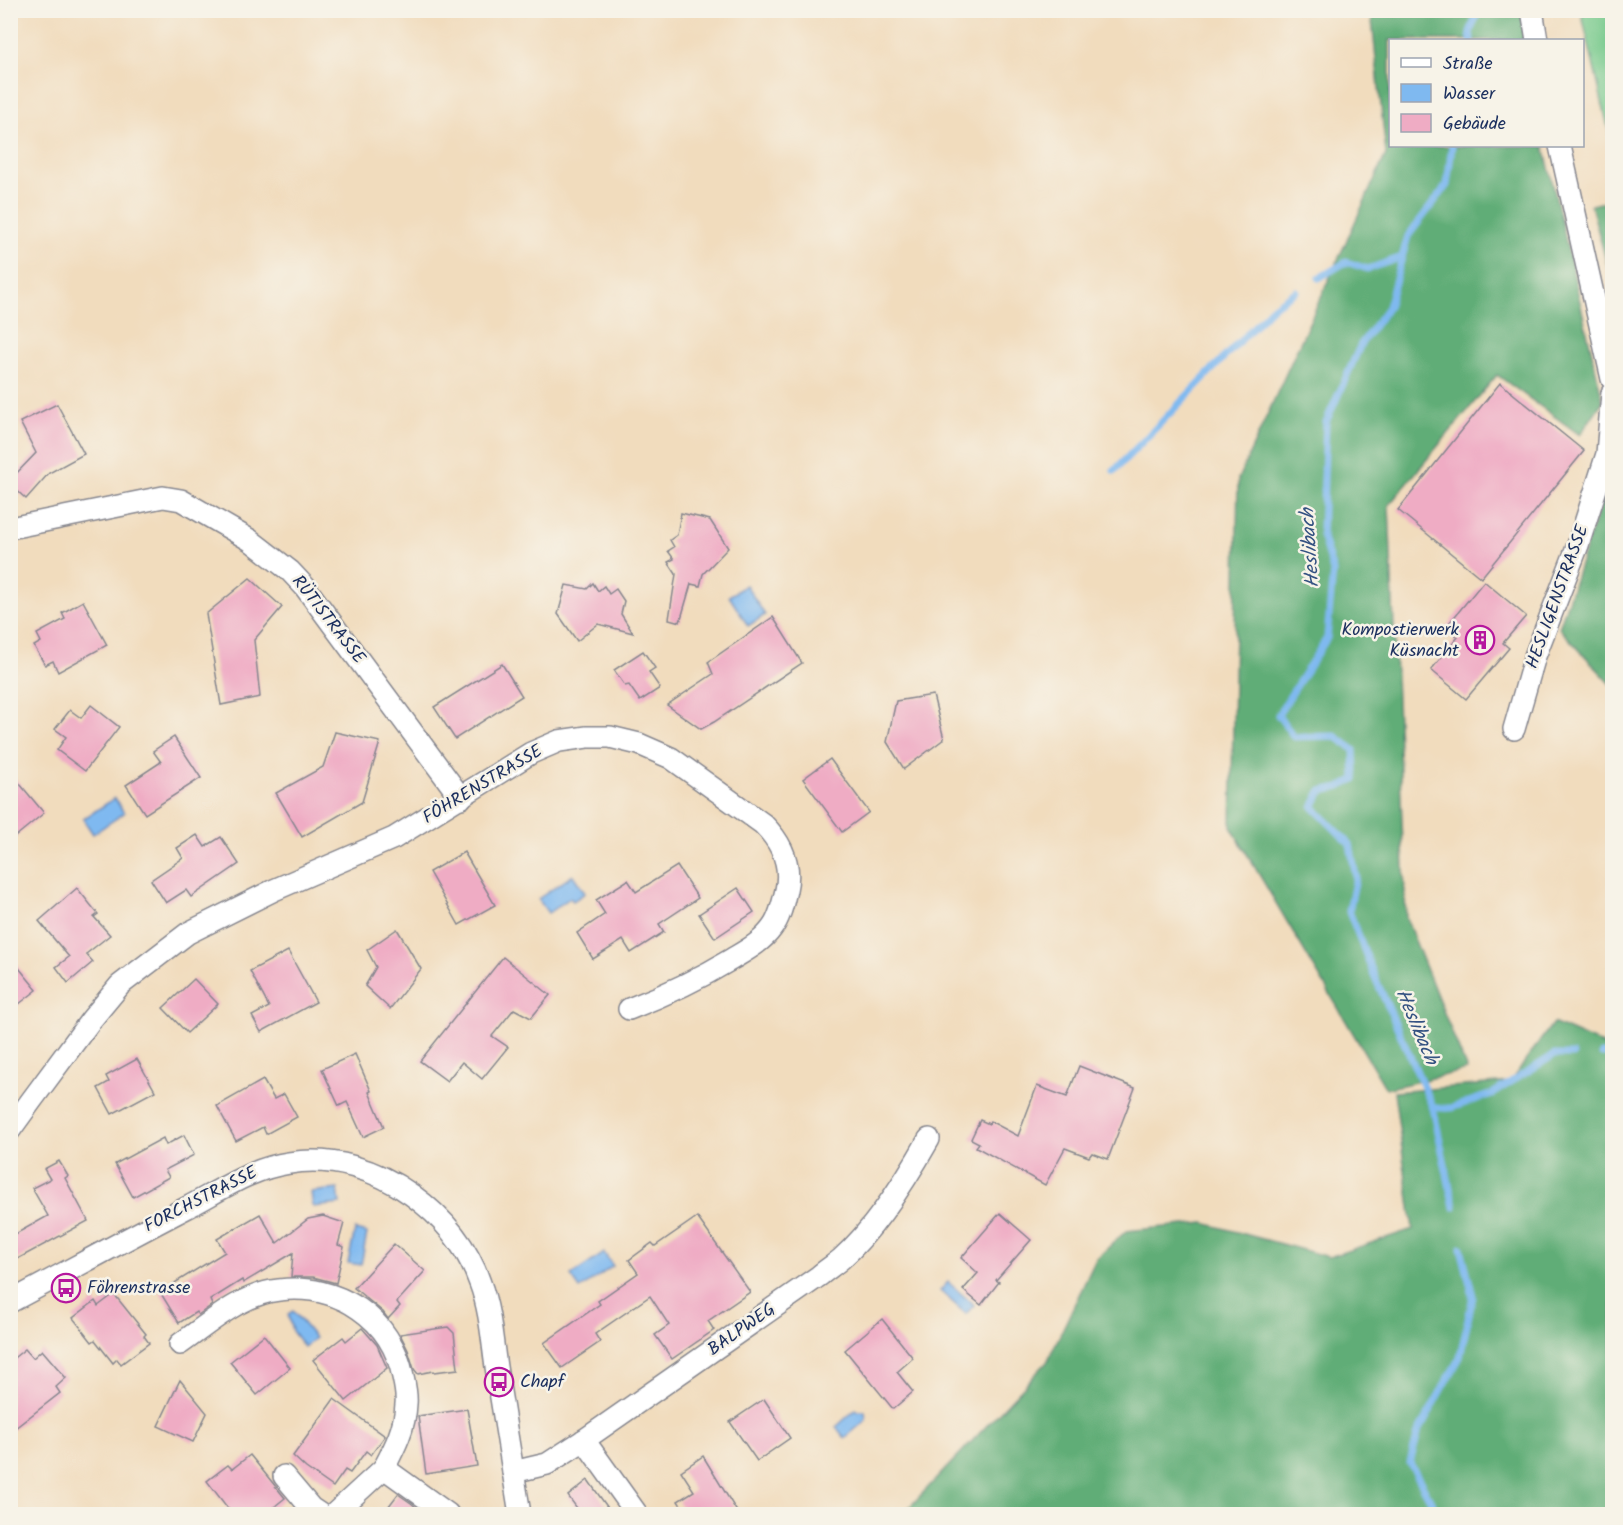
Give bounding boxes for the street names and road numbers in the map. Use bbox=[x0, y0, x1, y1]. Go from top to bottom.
street label: HESLIGENSTRASSE bbox=[1518, 520, 1598, 673]
street label: RÜTISTRASSE bbox=[284, 569, 373, 671]
street label: FÖHRENSTRASSE bbox=[417, 737, 549, 832]
street label: FORCHSTRASSE bbox=[139, 1159, 263, 1241]
street label: BALPWEG bbox=[702, 1296, 782, 1364]

